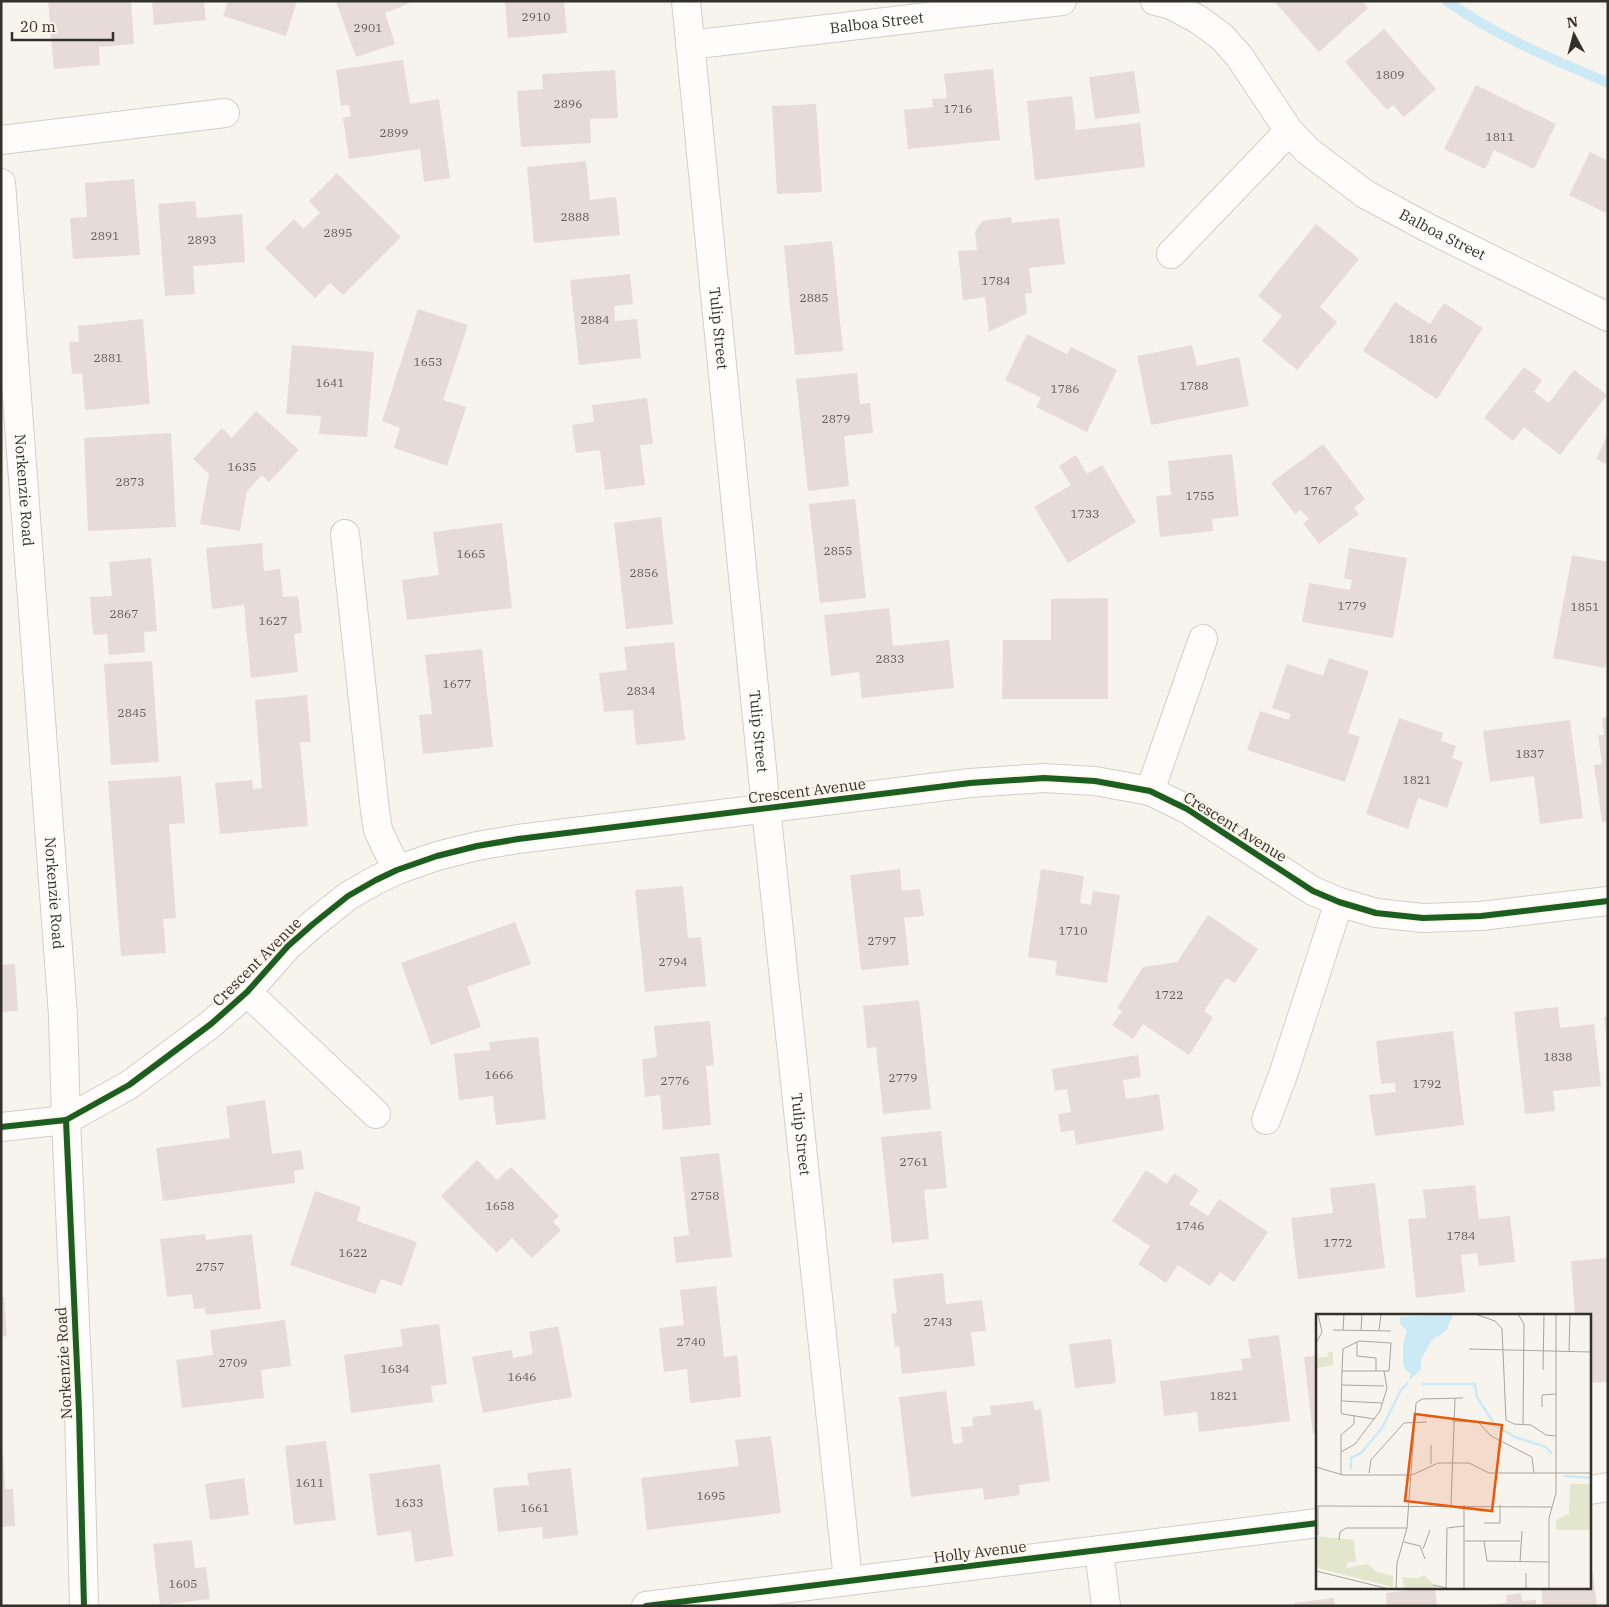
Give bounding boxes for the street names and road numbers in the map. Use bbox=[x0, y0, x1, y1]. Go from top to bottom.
street label: Balboa Street bbox=[829, 7, 925, 37]
street label: Balboa Street bbox=[1396, 204, 1489, 264]
street label: Tulip Street bbox=[705, 286, 732, 371]
street label: Norkenzie Road bbox=[11, 433, 38, 547]
street label: Tulip Street bbox=[745, 689, 772, 774]
street label: Crescent Avenue bbox=[747, 774, 867, 807]
street label: Crescent Avenue bbox=[1180, 787, 1290, 866]
street label: Norkenzie Road bbox=[41, 836, 68, 950]
street label: Crescent Avenue bbox=[208, 913, 305, 1010]
street label: Tulip Street bbox=[787, 1092, 815, 1176]
street label: Norkenzie Road bbox=[51, 1306, 76, 1420]
street label: Holly Avenue bbox=[932, 1536, 1027, 1567]

